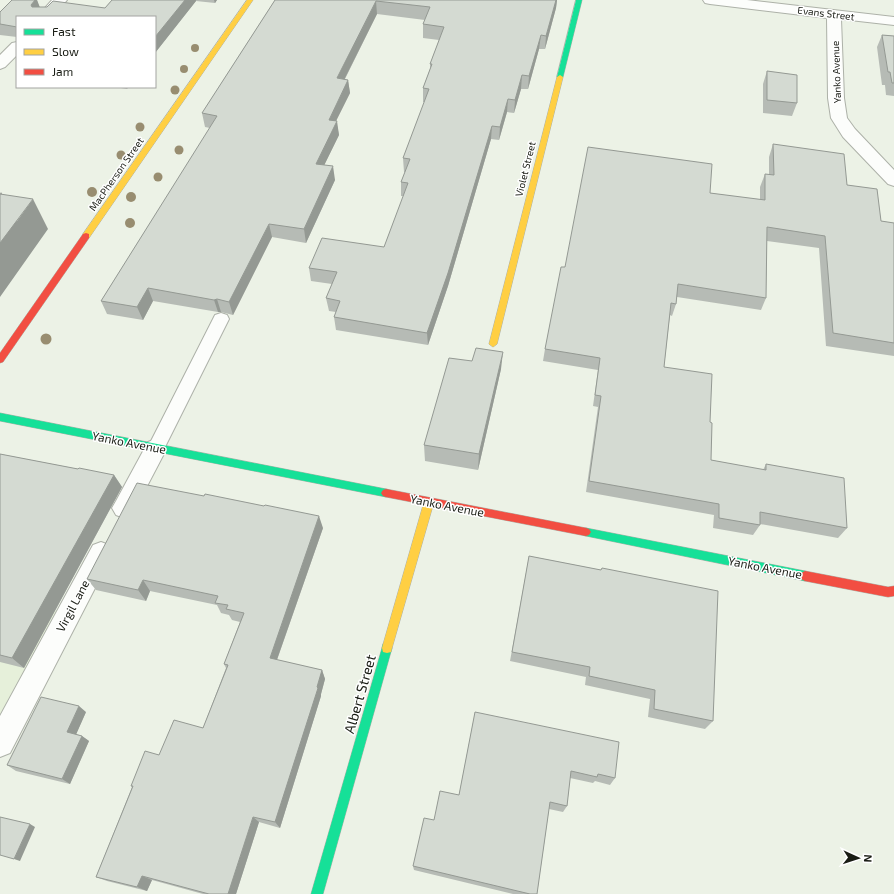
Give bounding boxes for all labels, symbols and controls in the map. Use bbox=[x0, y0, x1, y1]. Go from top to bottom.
street label: Evans Street bbox=[797, 4, 855, 22]
legend bbox=[16, 16, 156, 88]
text: Fast bbox=[52, 24, 76, 38]
street label: Yanko Avenue bbox=[829, 41, 843, 103]
text: Slow bbox=[52, 44, 79, 58]
text: Jam bbox=[52, 64, 73, 78]
street label: MacPherson Street bbox=[86, 135, 146, 213]
street label: Violet Street bbox=[512, 140, 538, 198]
street label: Yanko Avenue bbox=[91, 428, 167, 456]
street label: Yanko Avenue bbox=[409, 491, 485, 519]
street label: Yanko Avenue bbox=[727, 553, 803, 581]
street label: Virgil Lane bbox=[53, 577, 92, 634]
street label: Albert Street bbox=[340, 652, 379, 735]
north arrow bbox=[838, 838, 878, 878]
text: N bbox=[862, 854, 875, 863]

